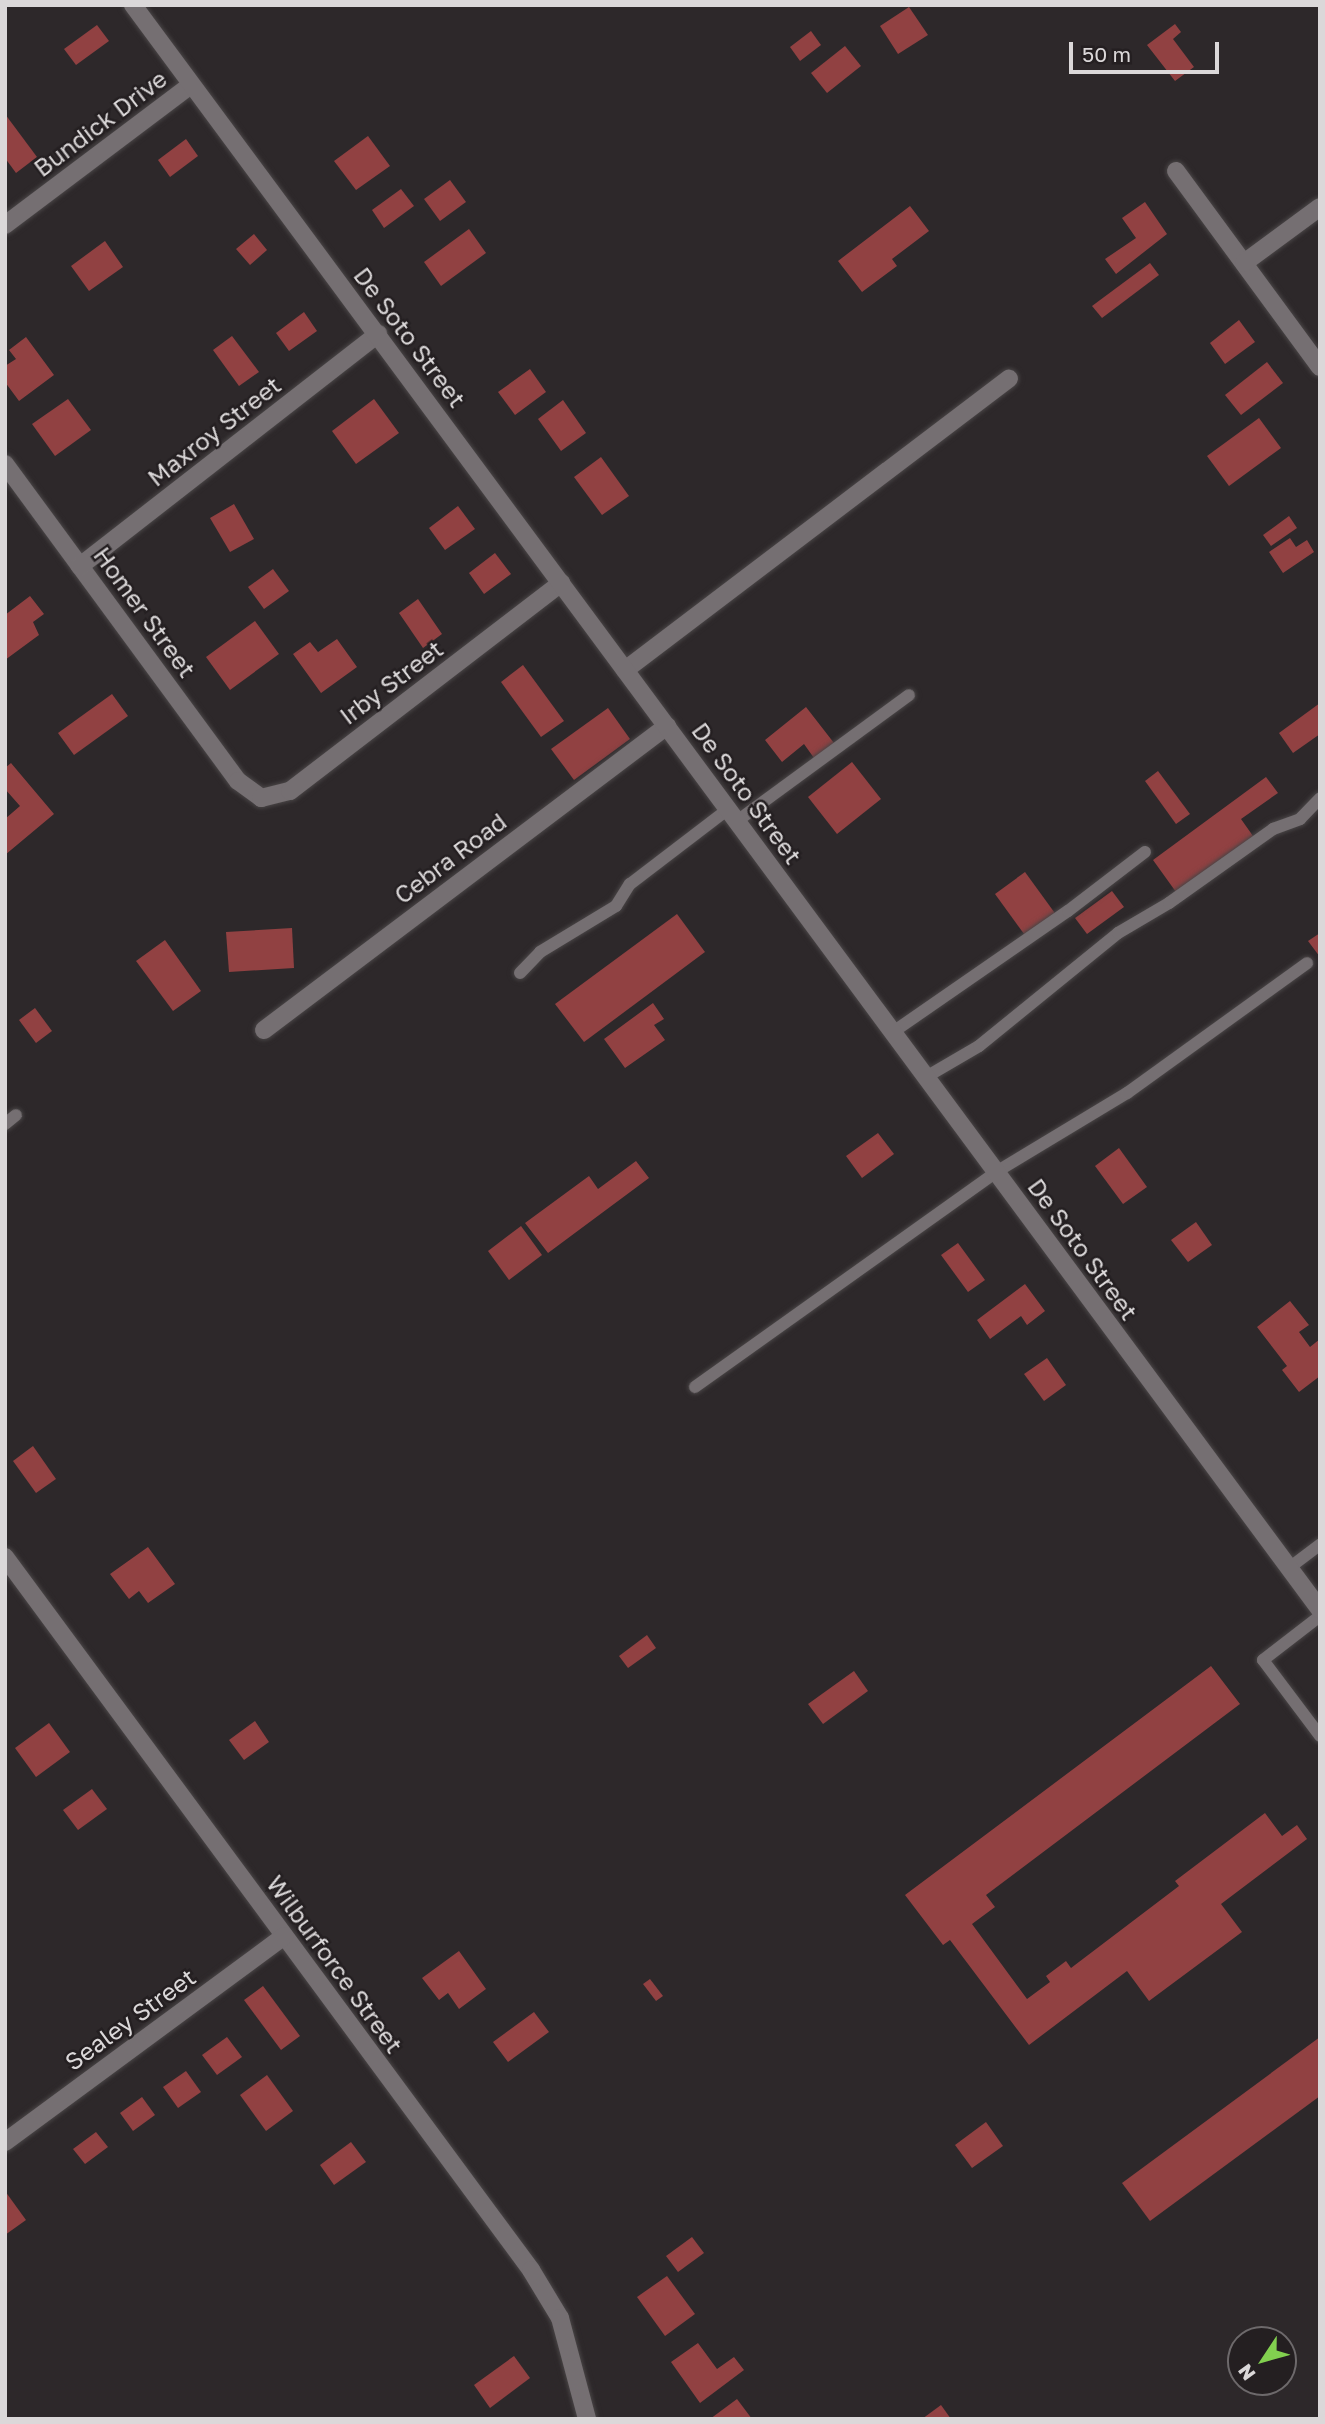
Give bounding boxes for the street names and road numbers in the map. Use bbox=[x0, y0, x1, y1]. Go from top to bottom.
street label: Bundick Drive bbox=[28, 64, 172, 182]
street label: De Soto Street bbox=[348, 261, 472, 413]
street label: Maxroy Street bbox=[142, 370, 286, 492]
street label: Homer Street bbox=[88, 541, 202, 683]
street label: Irby Street bbox=[334, 634, 448, 730]
street label: De Soto Street bbox=[686, 717, 808, 869]
street label: Cebra Road bbox=[388, 807, 512, 909]
street label: De Soto Street bbox=[1022, 1173, 1144, 1325]
street label: Wilburforce Street bbox=[261, 1870, 409, 2058]
street label: Sealey Street bbox=[59, 1962, 201, 2076]

